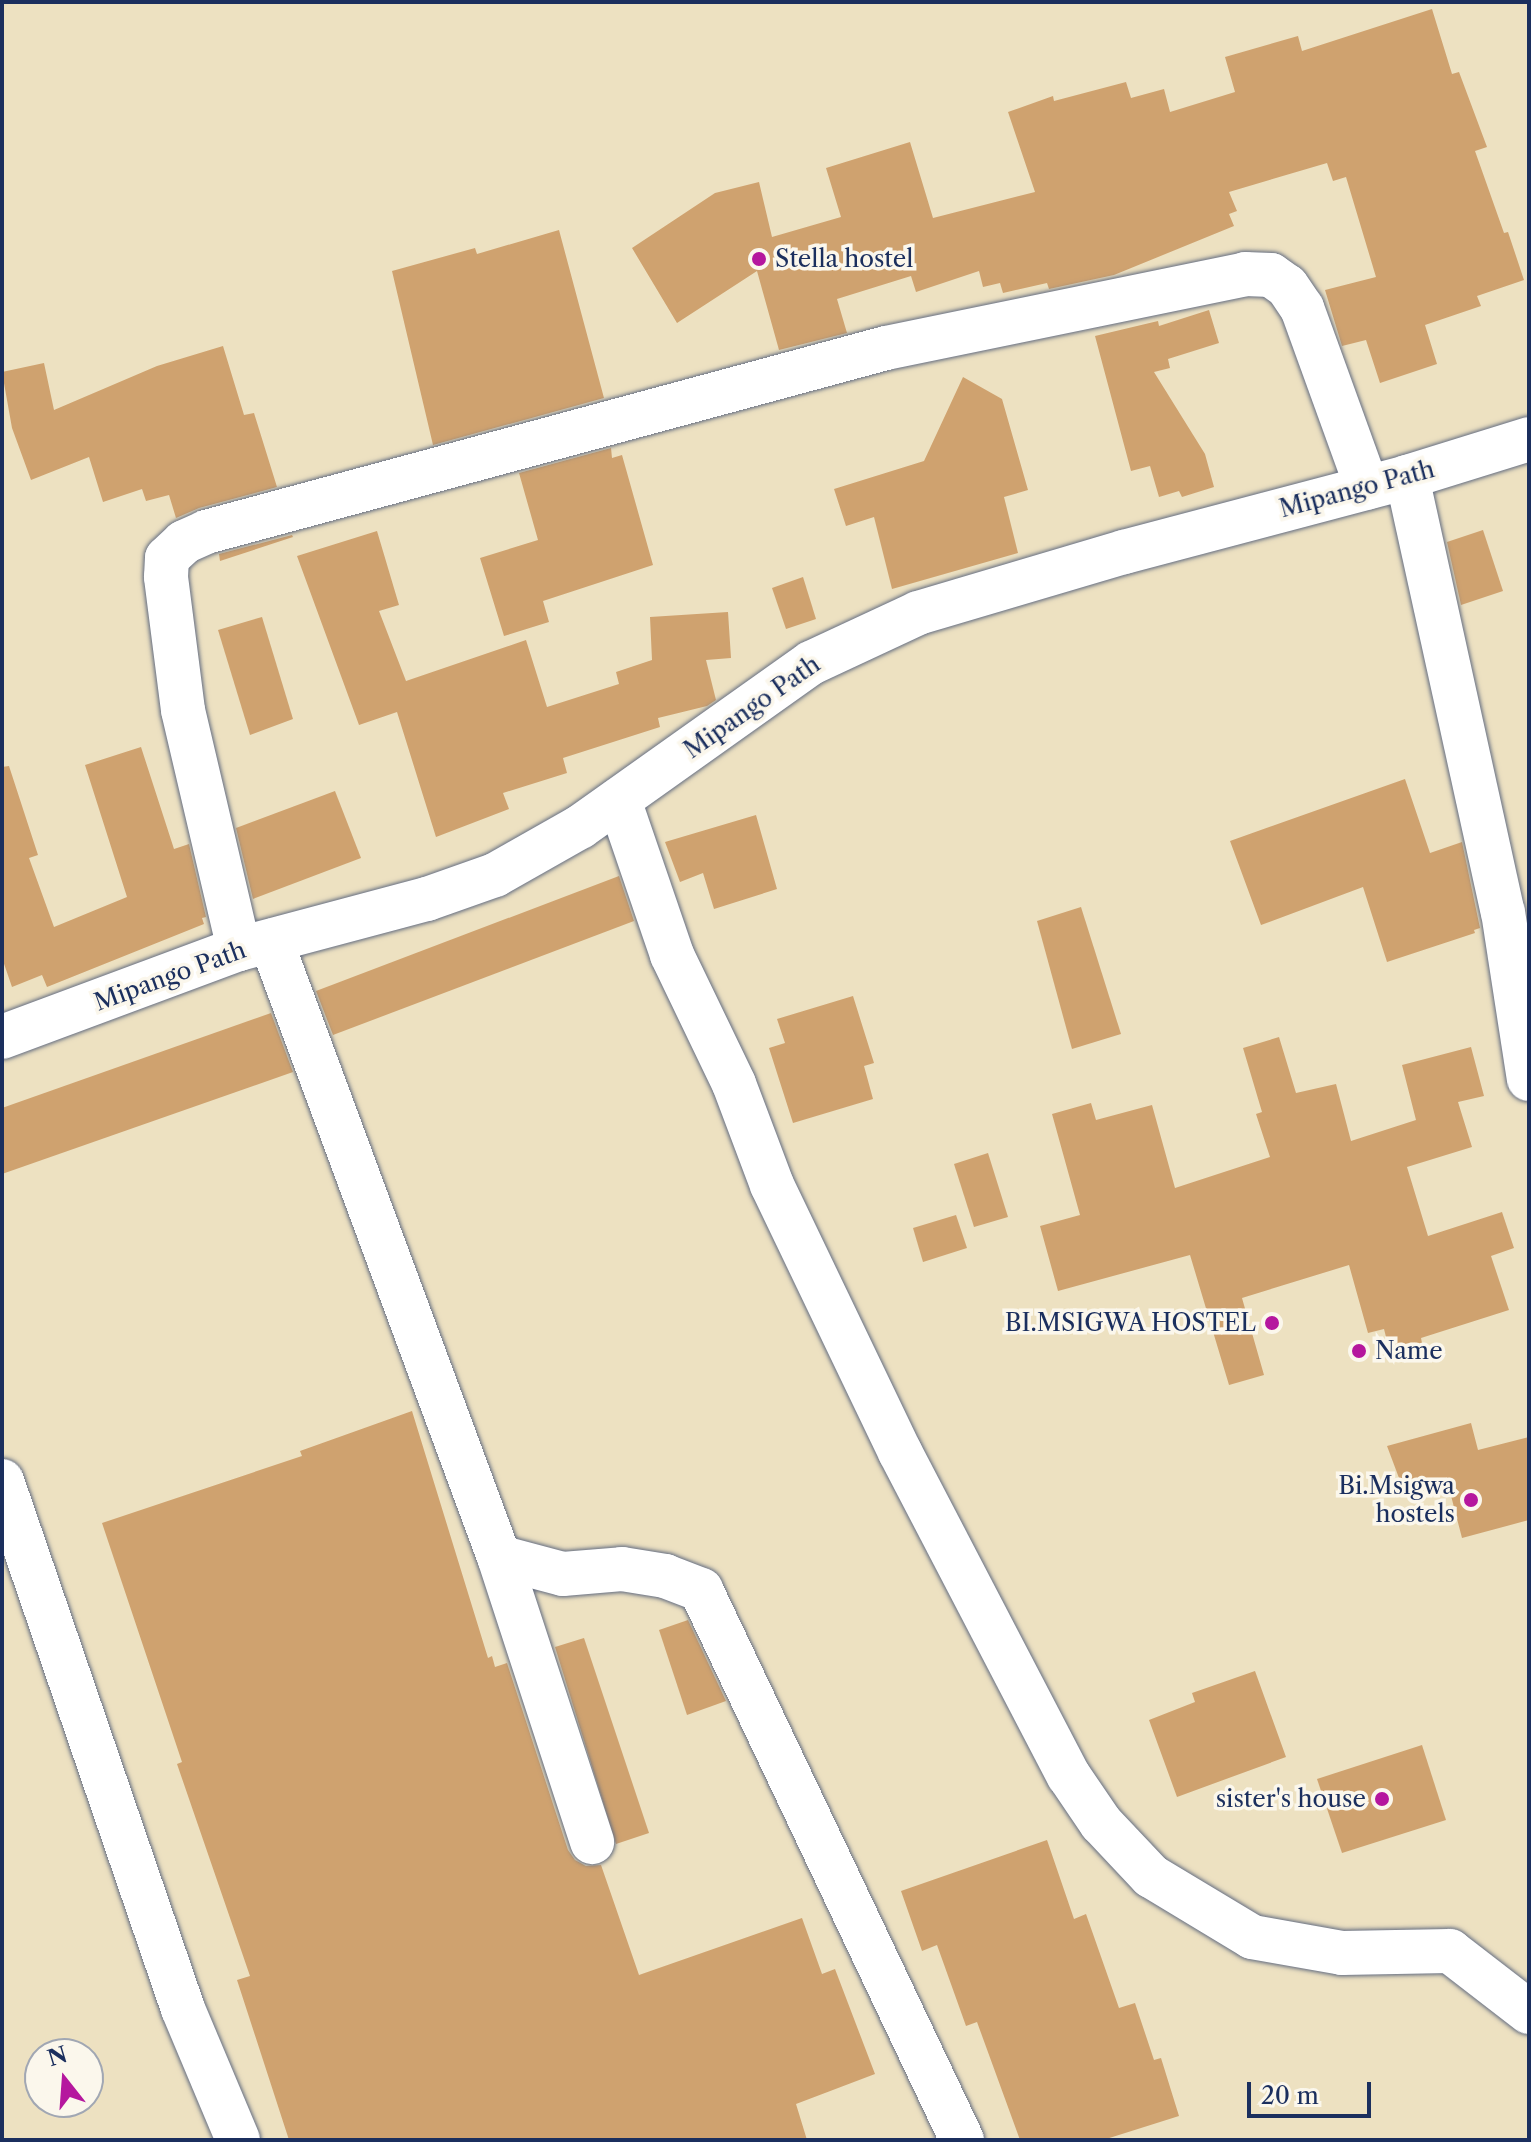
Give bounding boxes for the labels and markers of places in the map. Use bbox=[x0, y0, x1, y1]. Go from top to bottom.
place label: Stella hostel bbox=[775, 245, 914, 273]
marker: Stella hostel bbox=[750, 250, 768, 268]
place label: BI.MSIGWA HOSTEL bbox=[1004, 1309, 1256, 1337]
marker: BI.MSIGWA HOSTEL bbox=[1263, 1314, 1281, 1332]
place label: Name bbox=[1375, 1337, 1443, 1365]
marker: Name bbox=[1350, 1342, 1368, 1360]
place label: Bi.Msigwa hostels bbox=[1338, 1472, 1455, 1528]
marker: Bi.Msigwa hostels bbox=[1462, 1491, 1480, 1509]
place label: sister's house bbox=[1216, 1785, 1366, 1813]
marker: sister's house bbox=[1373, 1790, 1391, 1808]

